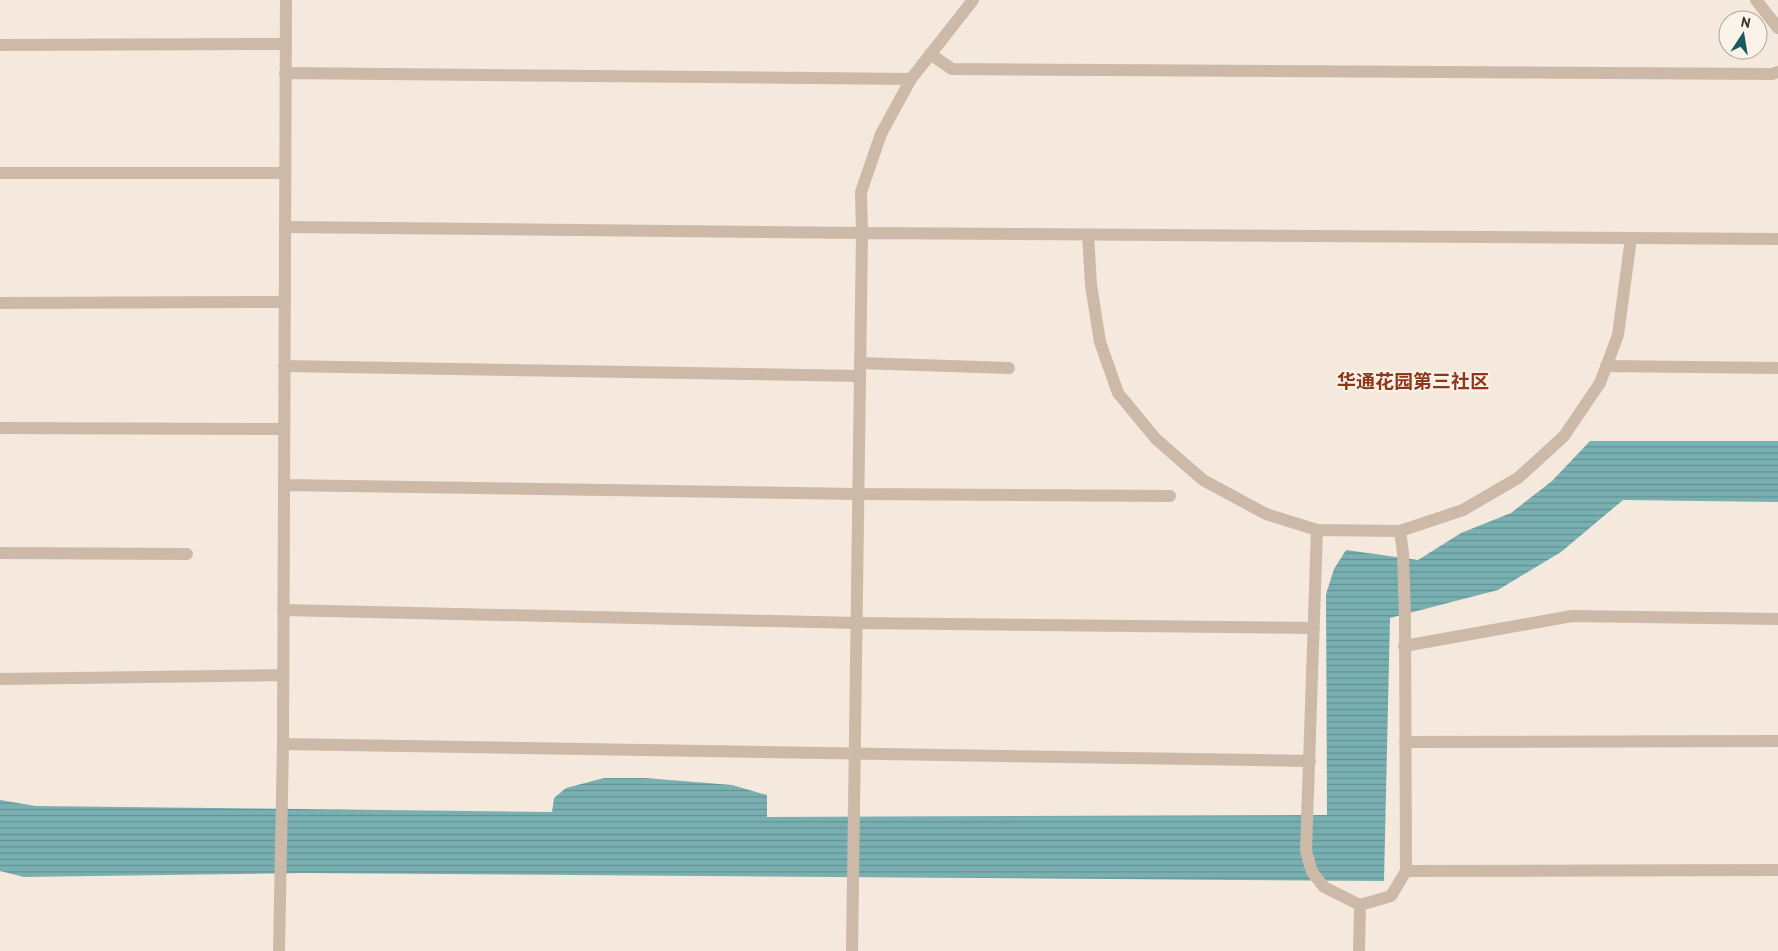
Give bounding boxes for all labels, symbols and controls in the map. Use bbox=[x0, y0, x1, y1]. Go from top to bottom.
north arrow bbox=[1718, 10, 1768, 60]
text: N bbox=[1739, 13, 1752, 32]
district label: 华通花园第三社区 bbox=[1337, 369, 1489, 393]

